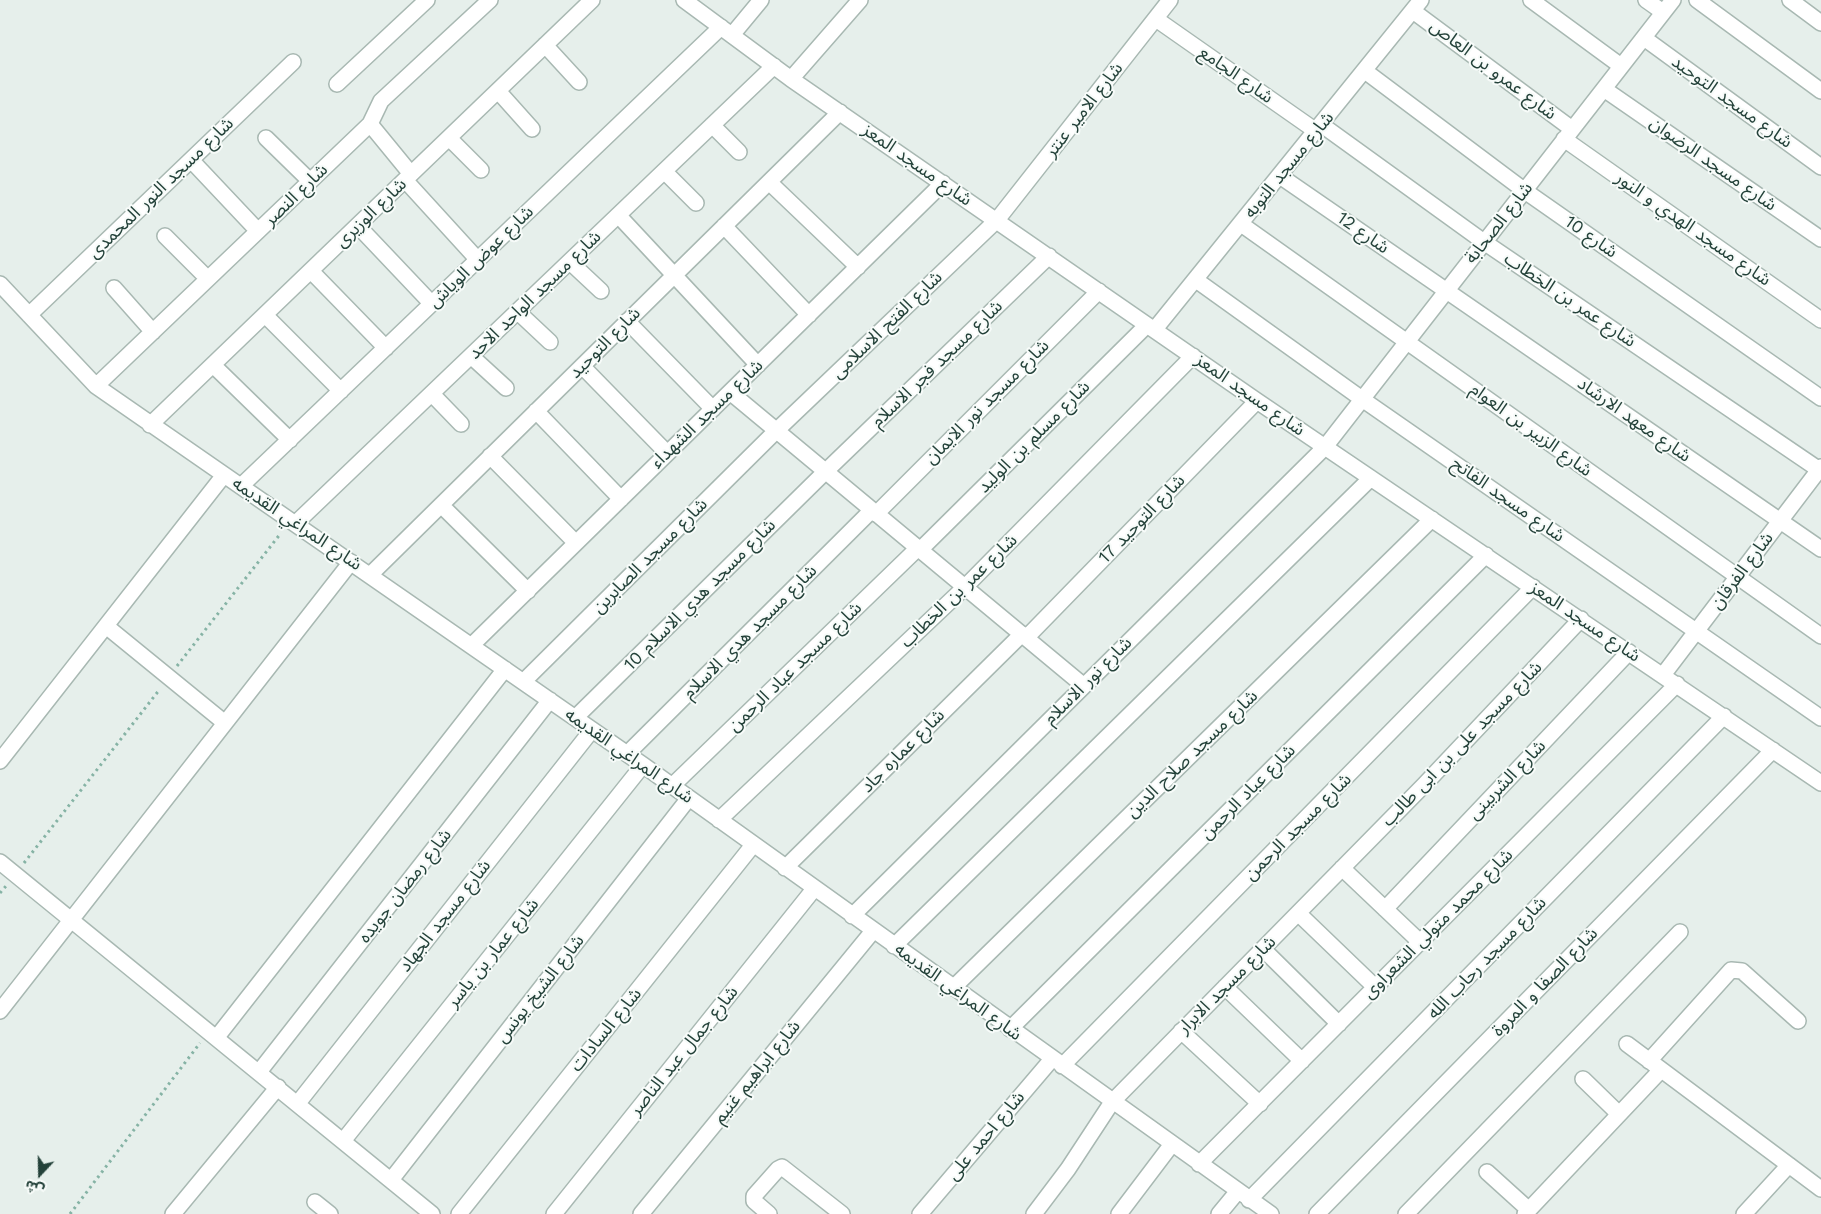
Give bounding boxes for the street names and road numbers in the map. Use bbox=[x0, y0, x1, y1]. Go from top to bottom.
street label: شارع عمرو بن العاص bbox=[1425, 15, 1561, 125]
street label: شارع الجامع bbox=[1195, 42, 1277, 108]
street label: شارع مسجد التوحيد bbox=[1667, 51, 1797, 153]
street label: شارع الامير عنتر bbox=[1040, 58, 1128, 162]
street label: شارع مسجد التوبه bbox=[1239, 107, 1339, 223]
street label: شارع مسجد الرضوان bbox=[1645, 112, 1781, 216]
street label: شارع مسجد النور المحمدى bbox=[84, 113, 238, 263]
street label: شارع مسجد المعز bbox=[858, 119, 976, 211]
street label: شارع النصر bbox=[260, 159, 332, 231]
street label: شارع مسجد الهدي و النور bbox=[1611, 167, 1775, 291]
street label: شارع الوزيرى bbox=[331, 174, 411, 252]
street label: شارع الصحابة bbox=[1460, 178, 1538, 268]
street label: شارع عوض الوياش bbox=[424, 201, 538, 313]
street label: شارع 12 bbox=[1333, 207, 1393, 259]
street label: شارع 10 bbox=[1560, 211, 1622, 263]
street label: شارع مسجد الواحد الاحد bbox=[464, 226, 606, 364]
street label: شارع عمر بن الخطاب bbox=[1500, 248, 1640, 352]
street label: شارع الفتح الاسلامى bbox=[827, 267, 947, 383]
street label: شارع مسجد فجر الاسلام bbox=[867, 296, 1007, 432]
street label: شارع التوحيد bbox=[565, 303, 645, 383]
street label: شارع مسجد نور الايمان bbox=[920, 335, 1054, 469]
street label: شارع مسجد المعز bbox=[1191, 349, 1309, 441]
street label: شارع مسجد الشهداء bbox=[646, 355, 768, 473]
street label: شارع معهد الارشاد bbox=[1573, 373, 1695, 467]
street label: شارع مسلم بن الوليد bbox=[973, 376, 1095, 498]
street label: شارع الزبير بن العوام bbox=[1466, 378, 1596, 482]
street label: شارع مسجد الفاتح bbox=[1447, 453, 1569, 547]
street label: شارع التوحيد 17 bbox=[1094, 470, 1190, 568]
street label: شارع المراغي القديمه bbox=[228, 473, 366, 575]
street label: شارع مسجد الصابرين bbox=[588, 494, 712, 618]
street label: شارع مسجد هدي الاسلام 10 bbox=[620, 515, 780, 675]
street label: شارع الفرقان bbox=[1706, 528, 1778, 614]
street label: شارع عمر بن الخطاب bbox=[896, 530, 1022, 652]
street label: شارع مسجد هدي الاسلام bbox=[678, 560, 822, 704]
street label: شارع مسجد المعز bbox=[1525, 577, 1645, 667]
street label: شارع مسجد عباد الرحمن bbox=[724, 597, 866, 737]
street label: شارع نور الاسلام bbox=[1039, 632, 1137, 730]
street label: شارع مسجد على بن ابى طالب bbox=[1377, 657, 1547, 831]
street label: شارع مسجد صلاح الدين bbox=[1122, 685, 1262, 823]
street label: شارع المراغي القديمه bbox=[561, 704, 697, 808]
street label: شارع عماره جاد bbox=[857, 705, 949, 797]
street label: شارع الشربينى bbox=[1463, 735, 1551, 825]
street label: شارع عباد الرحمن bbox=[1196, 740, 1300, 844]
street label: شارع مسجد الرحمن bbox=[1240, 769, 1356, 885]
street label: شارع رمضان جويده bbox=[354, 825, 456, 947]
street label: شارع محمد متولي الشعراوى bbox=[1358, 844, 1518, 1004]
street label: شارع مسجد الجهاد bbox=[394, 856, 496, 976]
street label: شارع مسجد رحاب الله bbox=[1423, 892, 1551, 1024]
street label: شارع عمار بن ياسر bbox=[442, 894, 544, 1012]
street label: شارع الصفا و المروة bbox=[1487, 923, 1603, 1041]
street label: شارع الشيخ يونس bbox=[491, 931, 589, 1047]
street label: شارع مسجد الابرار bbox=[1173, 931, 1281, 1039]
street label: شارع المراغي القديمه bbox=[890, 939, 1026, 1045]
street label: شارع جمال عبد الناصر bbox=[625, 982, 743, 1120]
street label: شارع السادات bbox=[566, 984, 646, 1076]
street label: شارع ابراهيم غنيم bbox=[709, 1016, 805, 1128]
street label: شارع احمد على bbox=[942, 1087, 1030, 1185]

